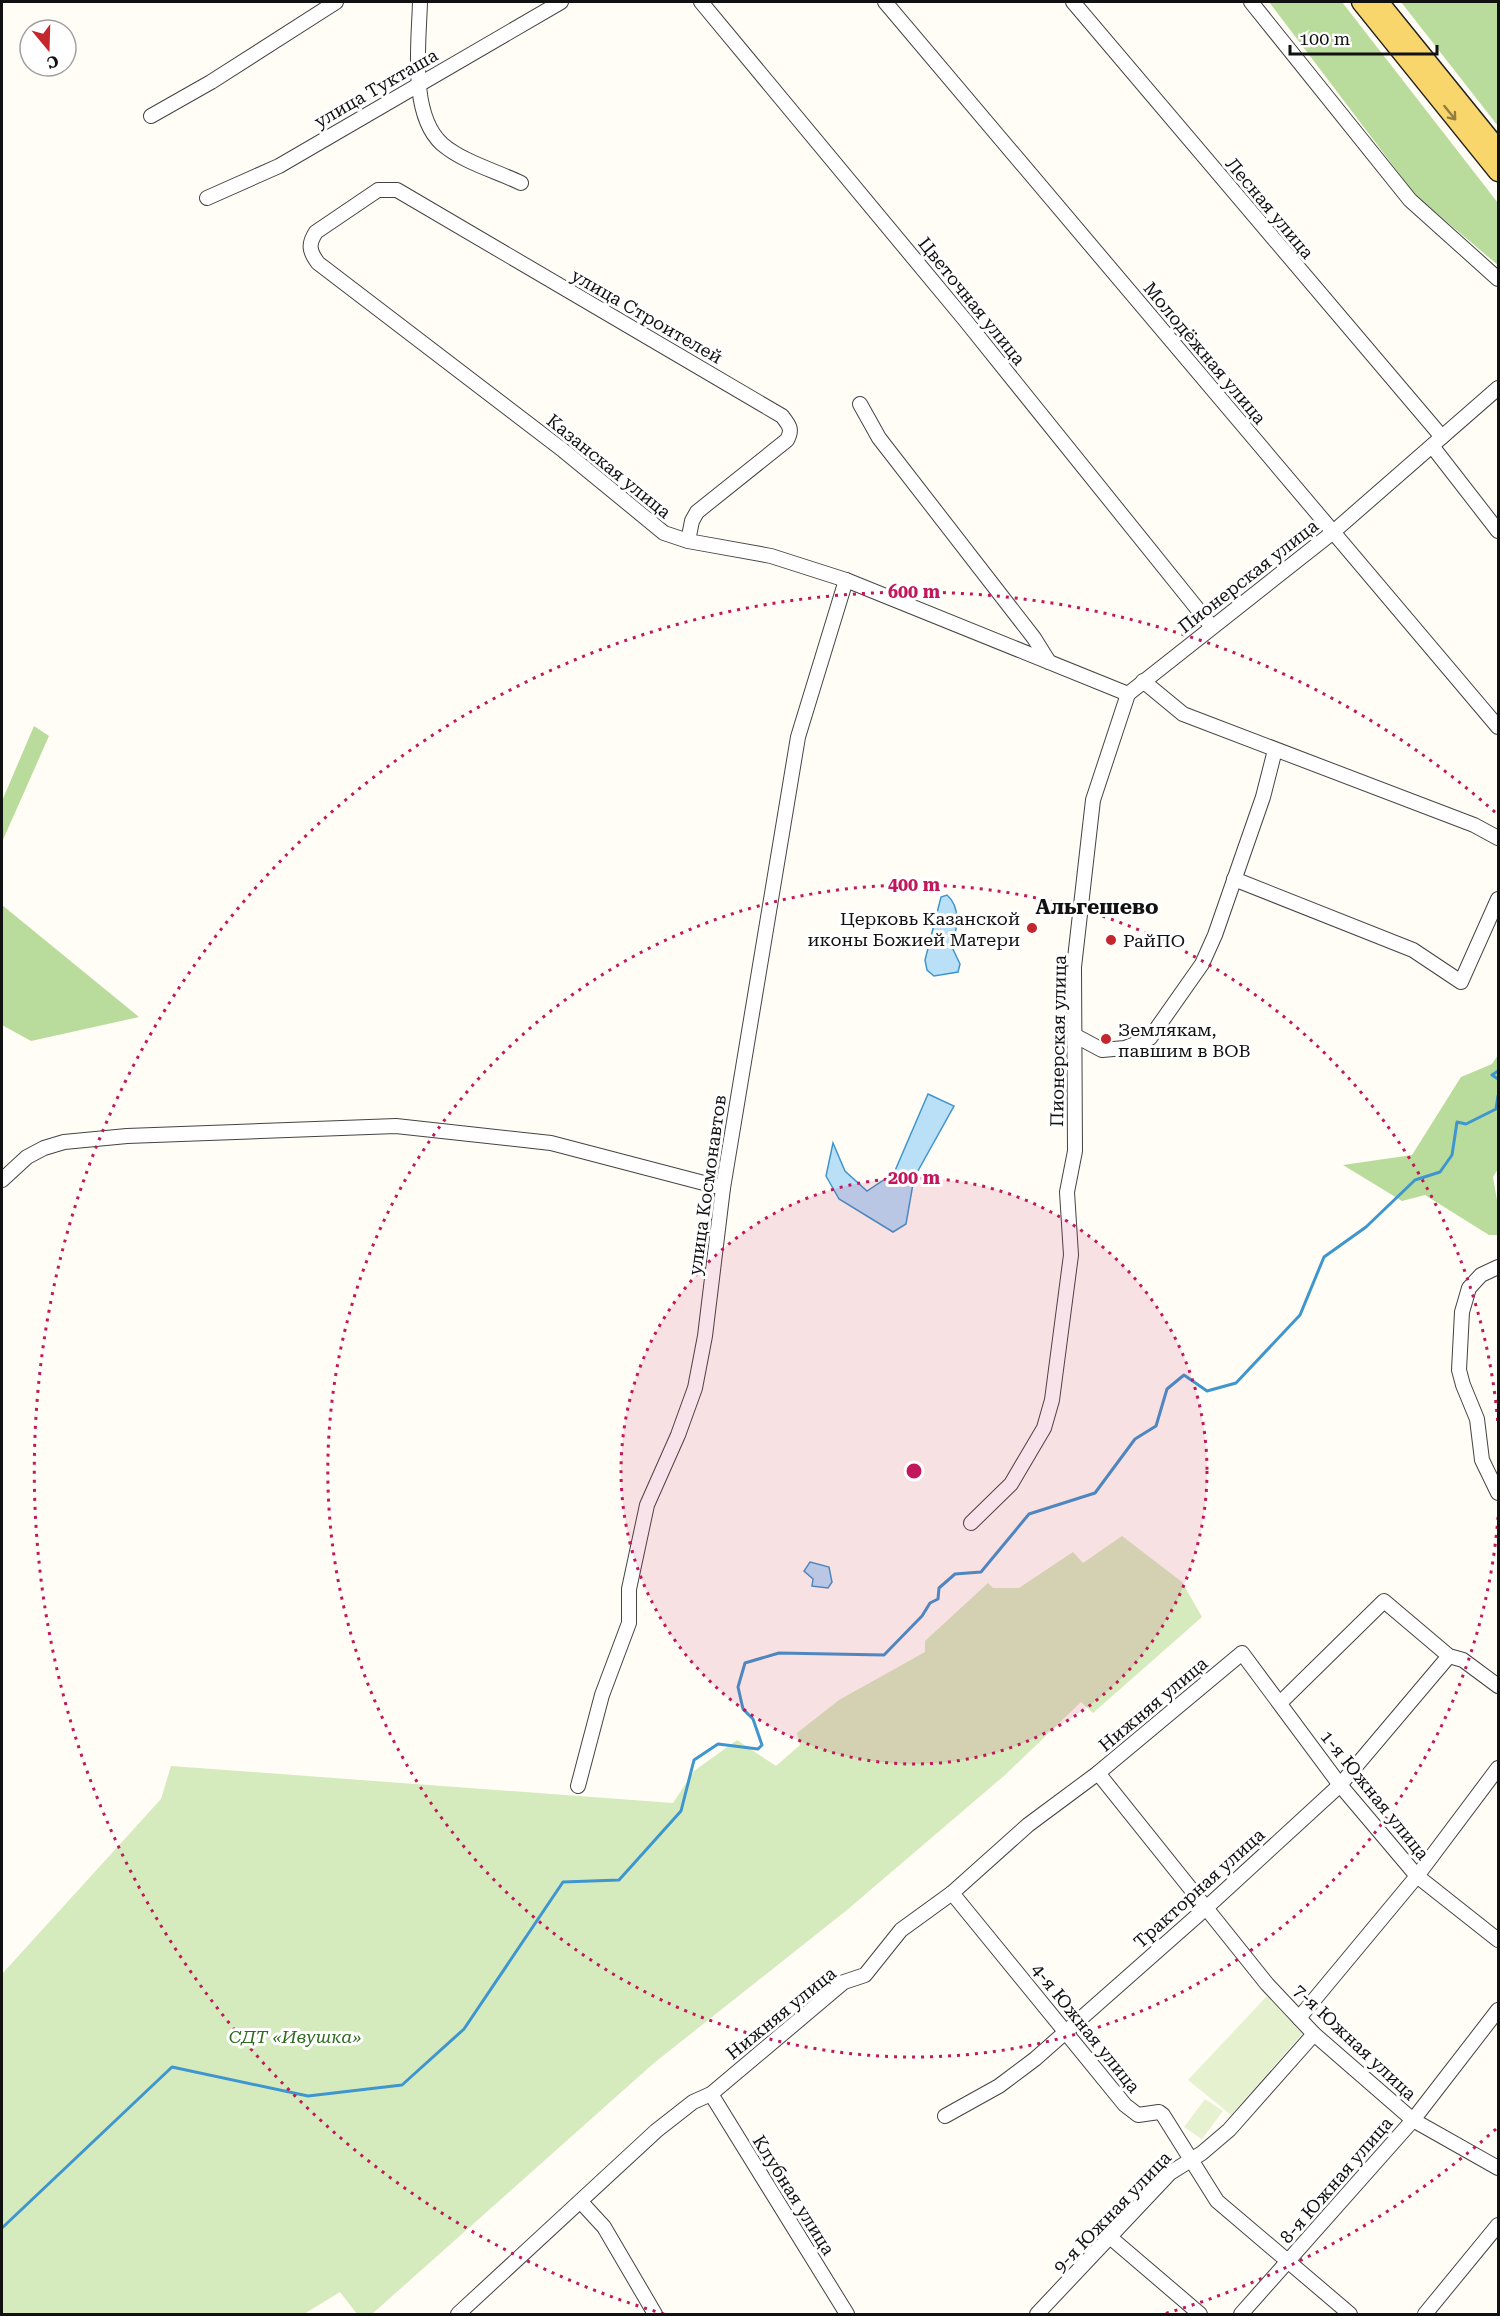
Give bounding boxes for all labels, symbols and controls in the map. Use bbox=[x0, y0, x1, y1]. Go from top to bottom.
north arrow bbox=[18, 18, 78, 78]
scale bar bbox=[1290, 18, 1437, 56]
text: 100 m bbox=[1299, 28, 1350, 49]
street label: улица Тукташа bbox=[311, 44, 442, 132]
text: С bbox=[44, 51, 61, 73]
one-way arrow bbox=[1444, 104, 1457, 120]
street label: Лесная улица bbox=[1222, 153, 1318, 263]
street label: Цветочная улица bbox=[914, 233, 1030, 369]
street label: улица Строителей bbox=[568, 264, 726, 368]
street label: Молодёжная улица bbox=[1139, 278, 1271, 429]
street label: Казанская улица bbox=[543, 409, 675, 523]
street label: Пионерская улица bbox=[1174, 515, 1322, 637]
text: 600 m bbox=[888, 581, 941, 602]
text: 400 m bbox=[888, 874, 941, 895]
district label: Альгешево bbox=[1036, 895, 1159, 919]
place label: Церковь Казанской иконы Божией Матери bbox=[808, 908, 1020, 950]
marker: Церковь Казанской иконы Божией Матери bbox=[1025, 921, 1039, 935]
place label: РайПО bbox=[1123, 930, 1185, 951]
marker: РайПО bbox=[1104, 933, 1118, 947]
street label: Пионерская улица bbox=[1046, 955, 1070, 1127]
place label: Землякам, павшим в ВОВ bbox=[1118, 1019, 1251, 1061]
marker: Землякам, павшим в ВОВ bbox=[1099, 1032, 1113, 1046]
street label: улица Космонавтов bbox=[684, 1093, 730, 1277]
text: 200 m bbox=[888, 1167, 941, 1188]
centre of rings bbox=[904, 1461, 924, 1481]
street label: Нижняя улица bbox=[1094, 1652, 1212, 1756]
street label: 1-я Южная улица bbox=[1316, 1726, 1434, 1864]
street label: Тракторная улица bbox=[1129, 1824, 1269, 1952]
street label: 4-я Южная улица bbox=[1027, 1959, 1145, 2097]
street label: Нижняя улица bbox=[722, 1962, 840, 2064]
street label: 7-я Южная улица bbox=[1289, 1980, 1421, 2105]
park label: СДТ «Ивушка» bbox=[229, 2026, 361, 2047]
street label: 8-я Южная улица bbox=[1275, 2112, 1397, 2247]
street label: Клубная улица bbox=[749, 2131, 839, 2259]
street label: 9-я Южная улица bbox=[1049, 2147, 1175, 2277]

